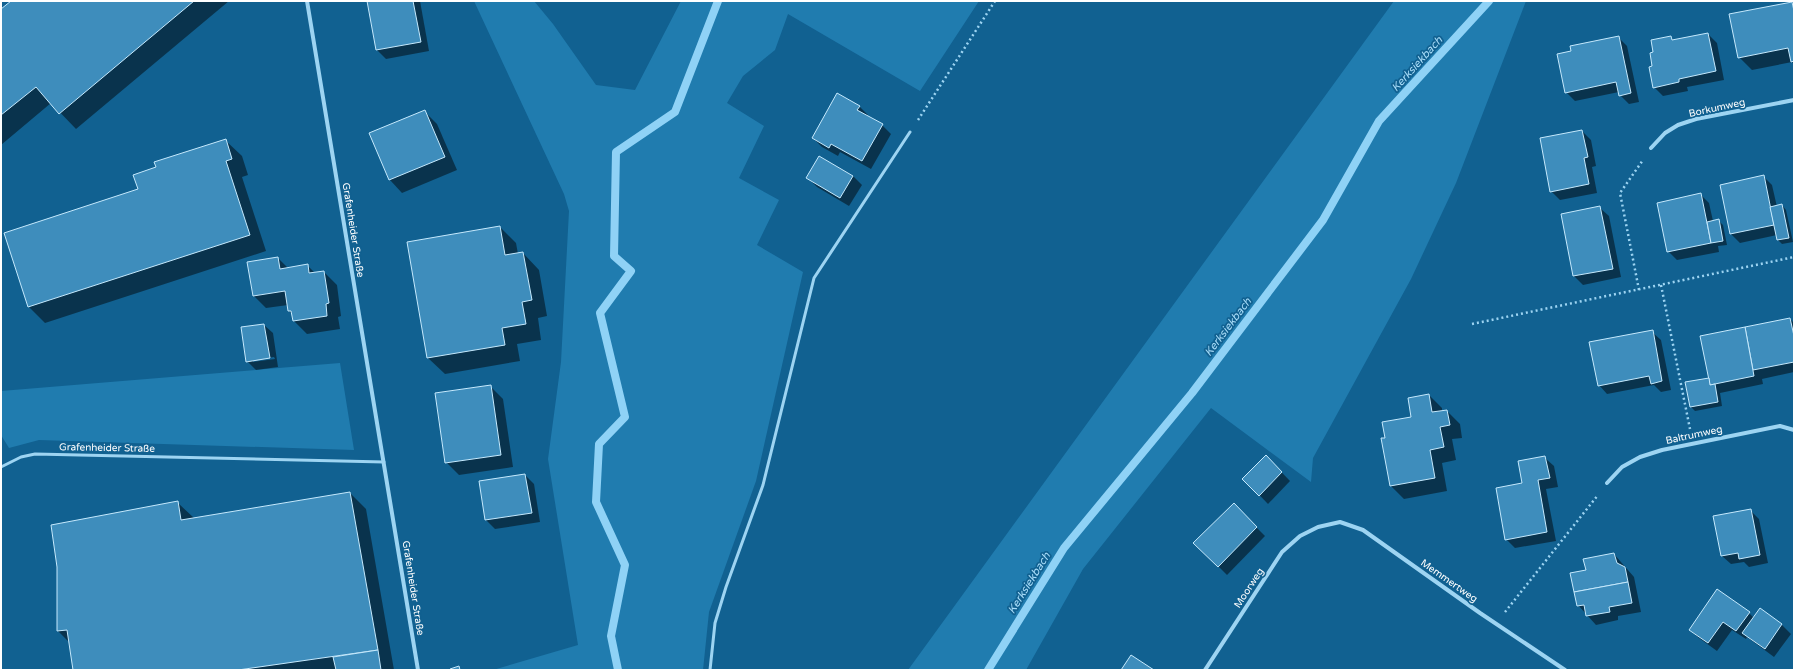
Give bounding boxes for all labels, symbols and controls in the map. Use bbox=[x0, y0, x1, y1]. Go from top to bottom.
water label: Kerksiekbach bbox=[1389, 34, 1445, 94]
street label: Borkumweg bbox=[1688, 96, 1746, 120]
street label: Grafenheider Straße bbox=[340, 182, 366, 279]
water label: Kerksiekbach bbox=[1202, 295, 1254, 359]
street label: Baltrumweg bbox=[1665, 423, 1723, 447]
street label: Grafenheider Straße bbox=[59, 441, 155, 455]
street label: Grafenheider Straße bbox=[400, 540, 426, 637]
water label: Kerksiekbach bbox=[1005, 550, 1053, 616]
street label: Memmertweg bbox=[1418, 557, 1480, 605]
street label: Moorweg bbox=[1232, 566, 1266, 610]

